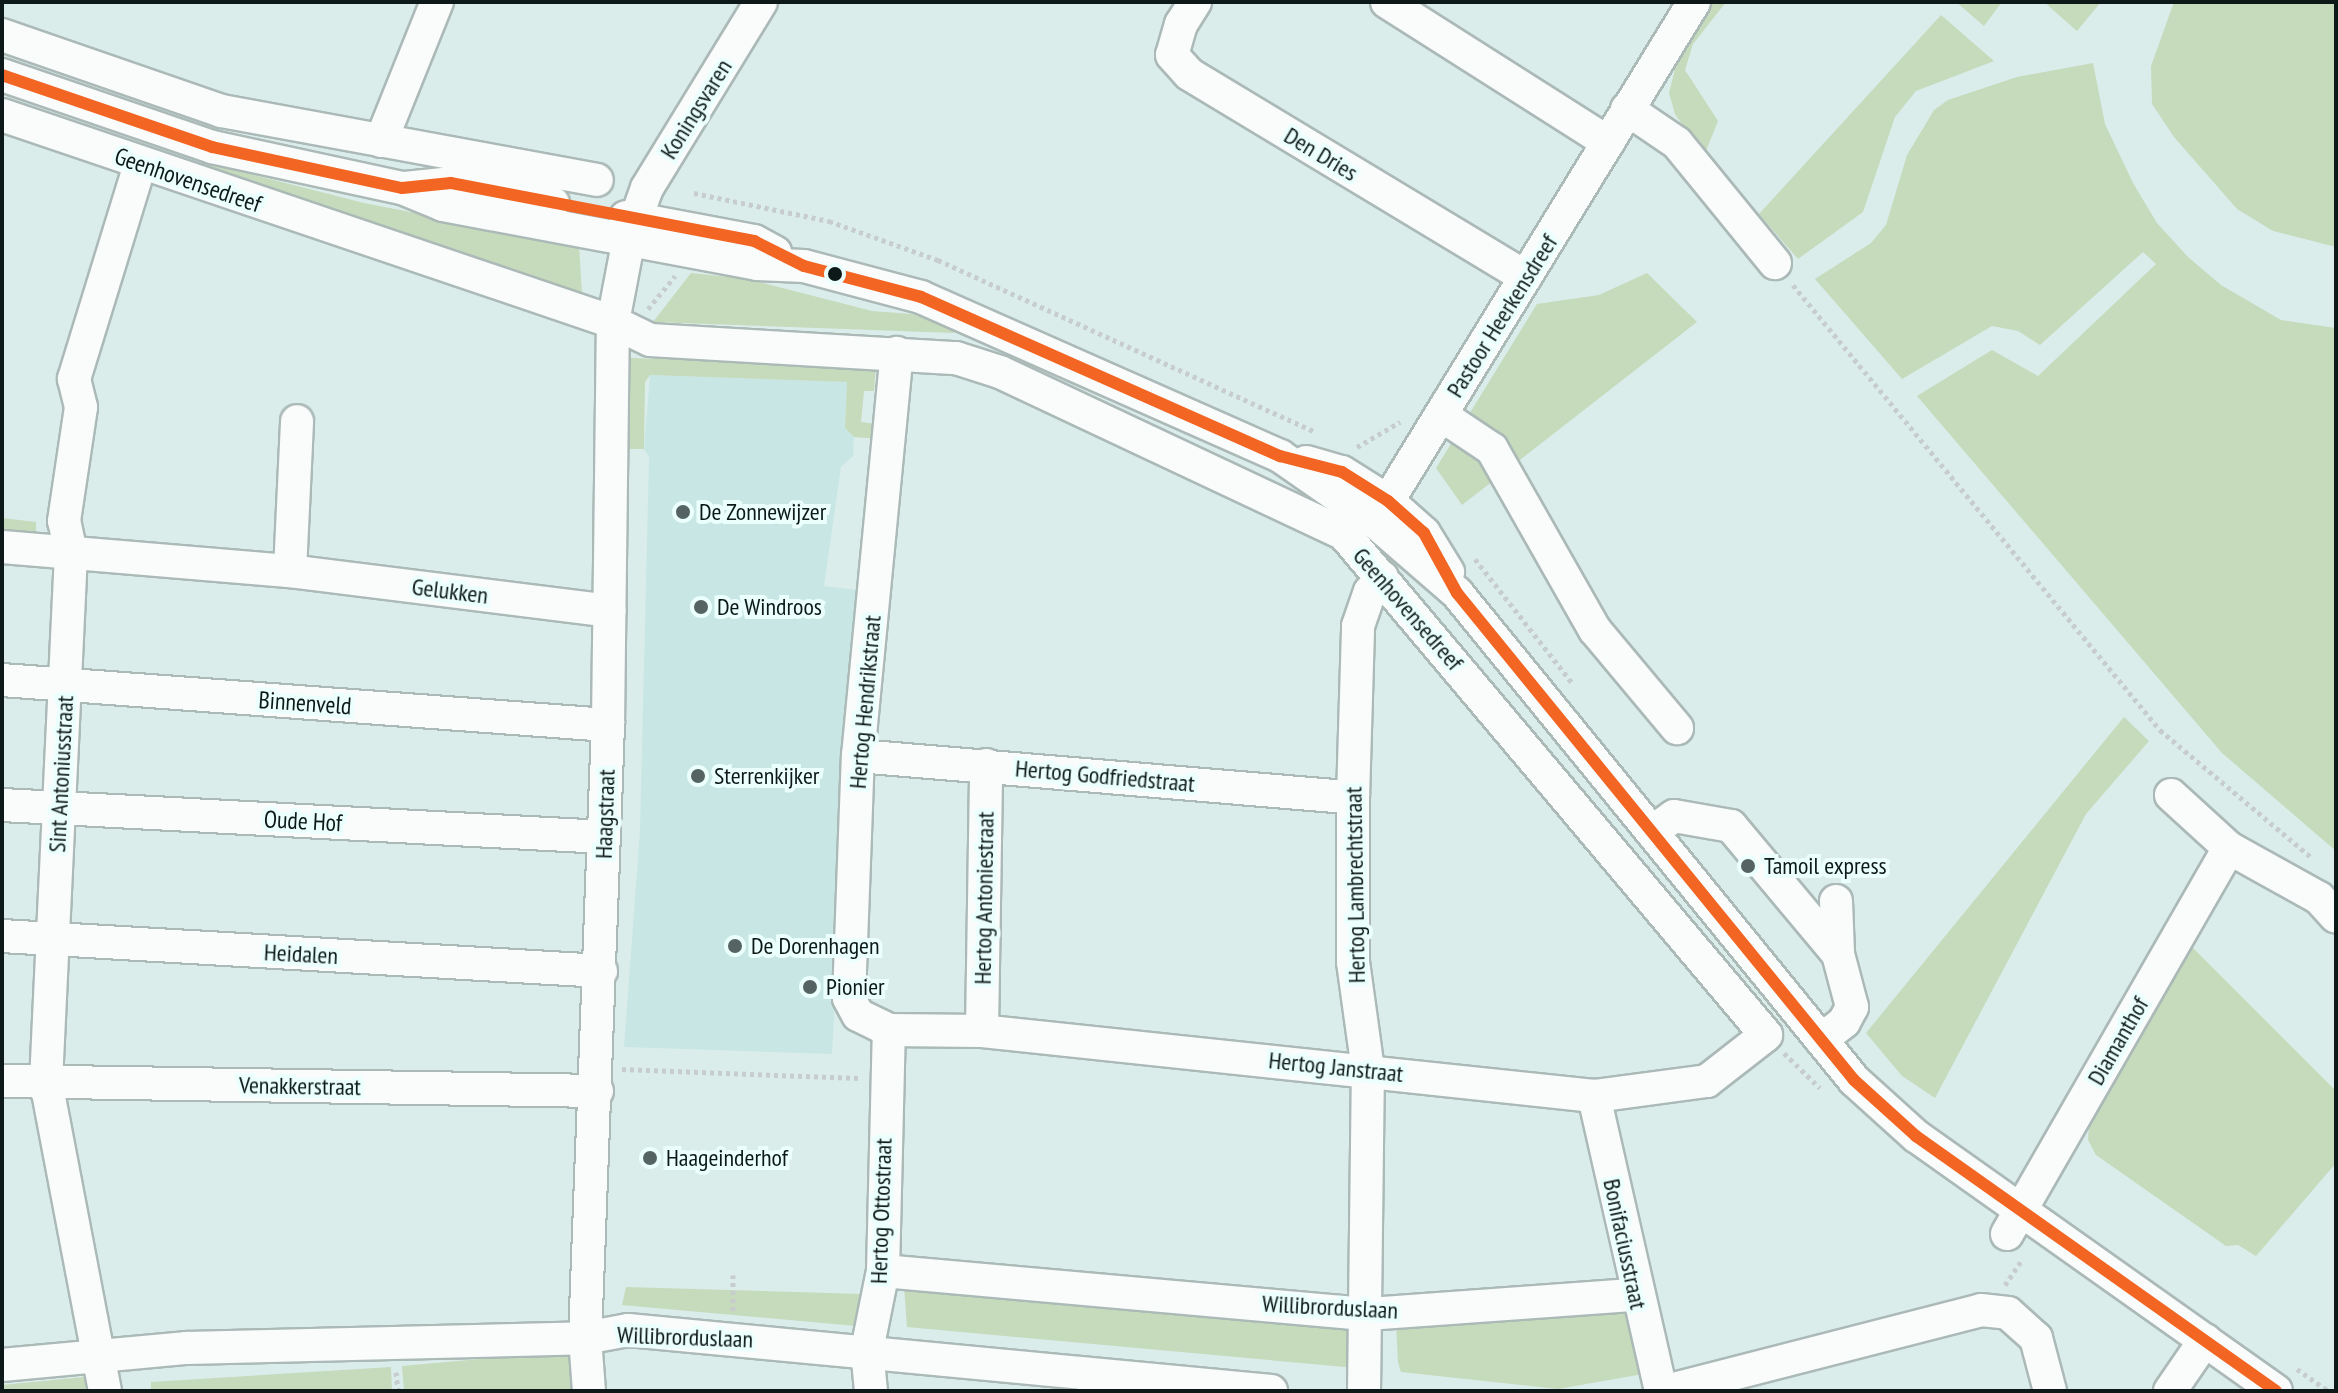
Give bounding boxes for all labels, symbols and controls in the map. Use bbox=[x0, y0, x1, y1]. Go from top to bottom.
street label: Koningsvaren bbox=[654, 54, 738, 164]
street label: Den Dries bbox=[1279, 121, 1363, 187]
street label: Geenhovensedreef bbox=[111, 141, 265, 219]
street label: Pastoor Heerkensdreef bbox=[1440, 229, 1564, 403]
unlabelled marker bbox=[827, 266, 843, 282]
place label: De Zonnewijzer bbox=[699, 498, 827, 526]
marker: De Zonnewijzer bbox=[674, 503, 692, 521]
street label: Geenhovensedreef bbox=[1347, 542, 1469, 676]
street label: Gelukken bbox=[410, 572, 490, 610]
place label: De Windroos bbox=[717, 593, 822, 621]
marker: De Windroos bbox=[692, 598, 710, 616]
street label: Hertog Hendrikstraat bbox=[843, 614, 887, 790]
street label: Binnenveld bbox=[257, 685, 353, 721]
street label: Sint Antoniusstraat bbox=[42, 694, 80, 854]
street label: Hertog Godfriedstraat bbox=[1014, 754, 1196, 798]
place label: Sterrenkijker bbox=[714, 762, 819, 790]
marker: Sterrenkijker bbox=[689, 767, 707, 785]
street label: Haagstraat bbox=[589, 769, 621, 859]
street label: Hertog Lambrechtstraat bbox=[1339, 787, 1371, 983]
street label: Oude Hof bbox=[263, 805, 343, 837]
street label: Hertog Antoniestraat bbox=[968, 811, 1000, 985]
place label: Tamoil express bbox=[1764, 852, 1887, 880]
marker: Tamoil express bbox=[1739, 857, 1757, 875]
place label: De Dorenhagen bbox=[751, 932, 880, 960]
marker: De Dorenhagen bbox=[726, 937, 744, 955]
street label: Heidalen bbox=[263, 938, 339, 970]
place label: Pionier bbox=[826, 973, 885, 1001]
marker: Pionier bbox=[801, 978, 819, 996]
street label: Diamanthof bbox=[2081, 992, 2155, 1090]
street label: Hertog Janstraat bbox=[1267, 1046, 1405, 1088]
street label: Venakkerstraat bbox=[239, 1071, 361, 1101]
street label: Hertog Ottostraat bbox=[864, 1138, 898, 1284]
place label: Haageinderhof bbox=[666, 1144, 788, 1172]
marker: Haageinderhof bbox=[641, 1149, 659, 1167]
street label: Bonifaciusstraat bbox=[1597, 1176, 1653, 1312]
street label: Willibrorduslaan bbox=[1261, 1289, 1399, 1325]
street label: Willibrorduslaan bbox=[617, 1320, 753, 1354]

